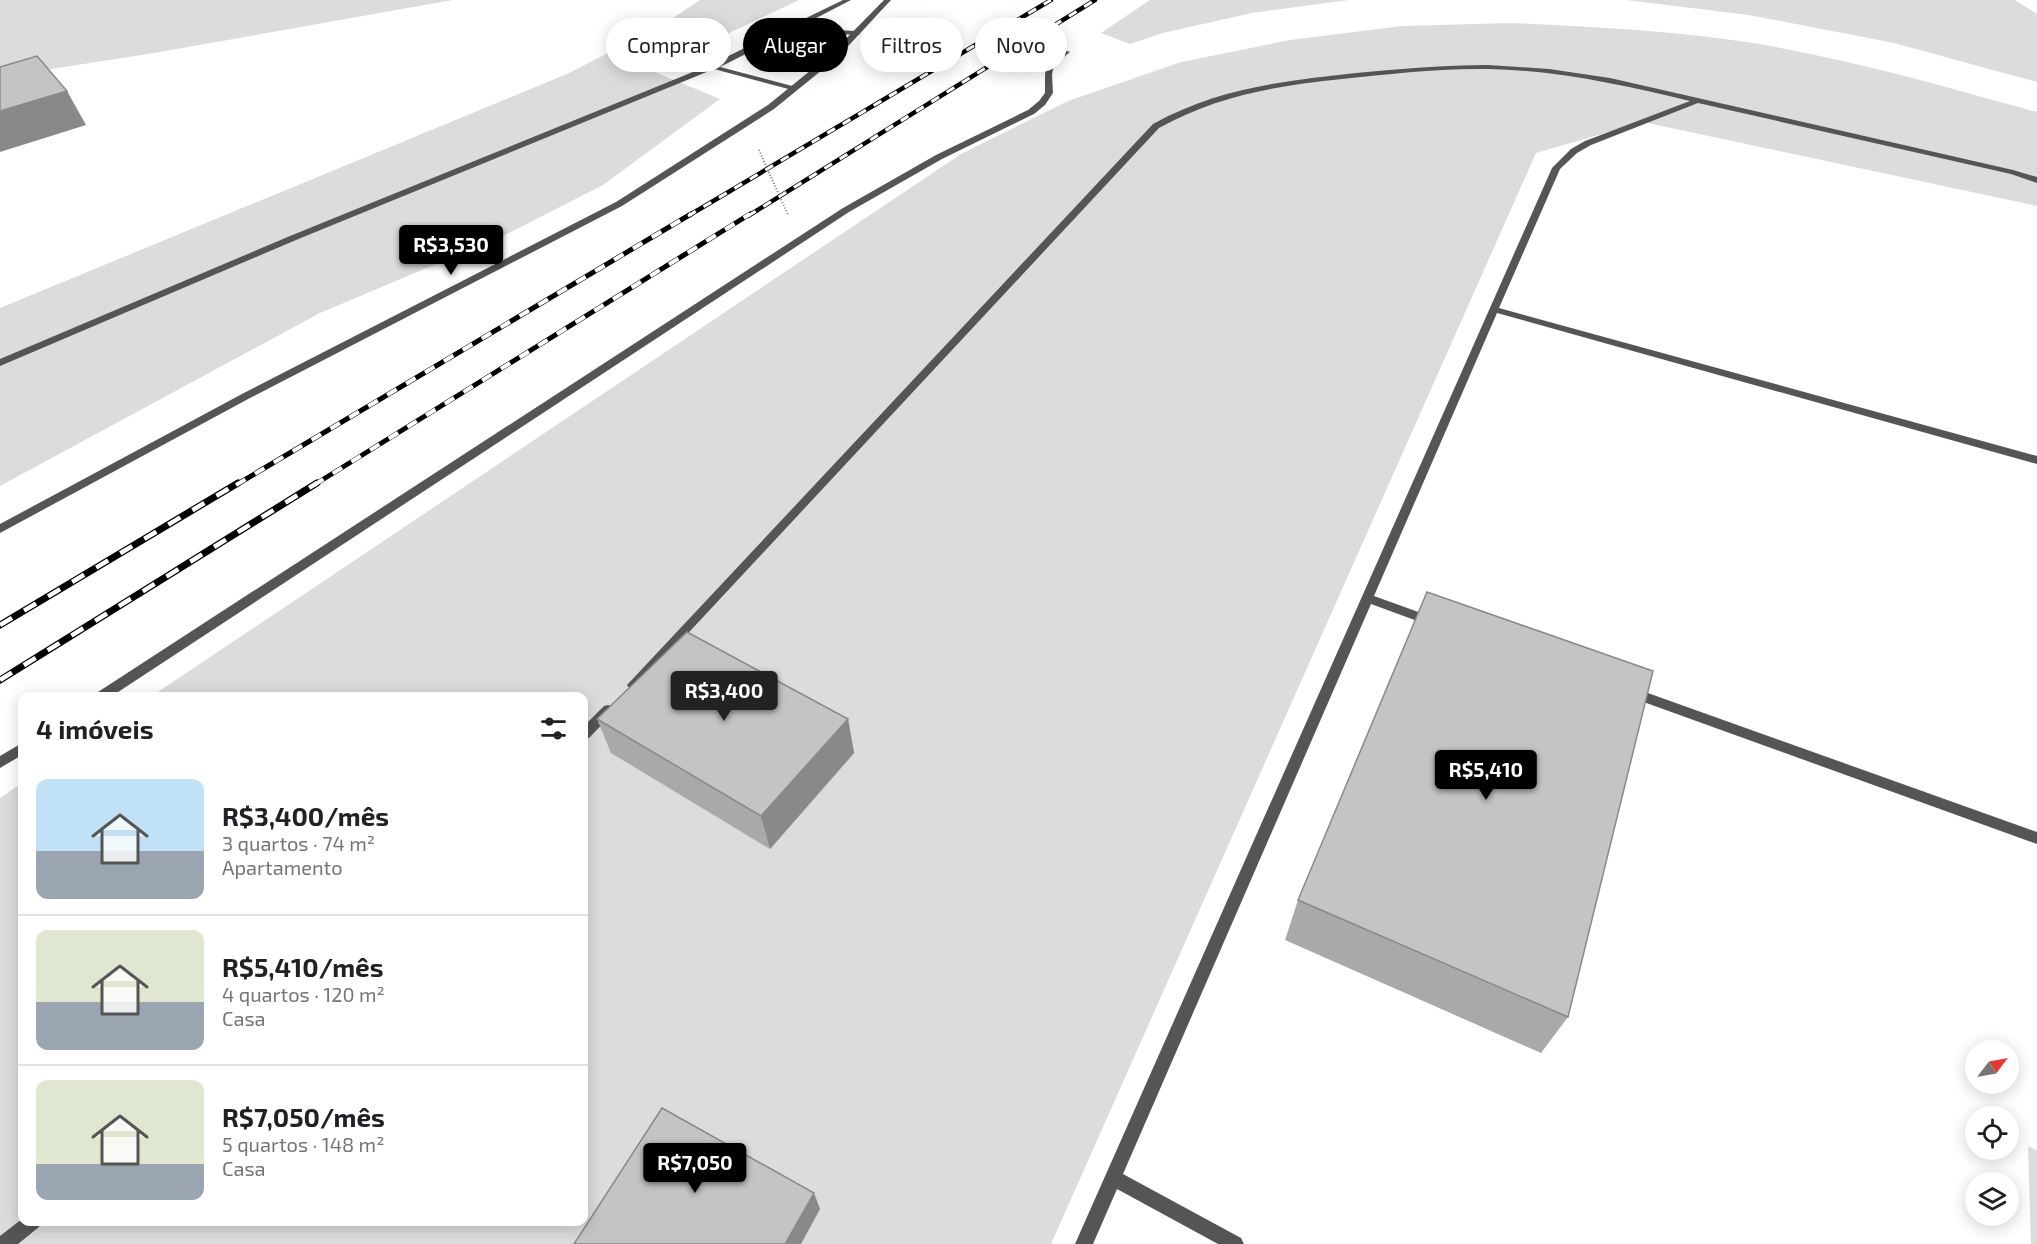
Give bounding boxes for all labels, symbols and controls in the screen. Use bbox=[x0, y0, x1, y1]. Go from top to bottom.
chip: Comprar bbox=[606, 18, 731, 72]
chip: Alugar bbox=[743, 18, 848, 72]
chip: Filtros bbox=[860, 18, 963, 72]
chip: Novo bbox=[975, 18, 1067, 72]
pin: R$3,530 bbox=[396, 225, 506, 276]
text: R$3,530 bbox=[413, 232, 489, 256]
pin: R$3,400 bbox=[669, 671, 779, 722]
text: R$3,400 bbox=[685, 678, 763, 702]
icon: filters bbox=[537, 712, 570, 745]
text: 4 imóveis bbox=[36, 713, 154, 744]
pin: R$5,410 bbox=[1431, 750, 1541, 801]
text: R$5,410 bbox=[1449, 757, 1523, 781]
text: R$3,400/mês bbox=[222, 800, 389, 831]
icon: home bbox=[84, 803, 156, 875]
text: 3 quartos · 74 m² bbox=[222, 831, 375, 855]
text: Apartamento bbox=[222, 855, 343, 879]
text: R$5,410/mês bbox=[222, 951, 384, 982]
icon: home bbox=[84, 954, 156, 1026]
text: 4 quartos · 120 m² bbox=[222, 982, 385, 1006]
text: Casa bbox=[222, 1006, 266, 1030]
north arrow bbox=[1965, 1040, 2019, 1094]
map controls bbox=[1965, 1040, 2019, 1226]
text: R$7,050/mês bbox=[222, 1101, 385, 1132]
icon: home bbox=[84, 1104, 156, 1176]
button: locate bbox=[1965, 1106, 2019, 1160]
text: 5 quartos · 148 m² bbox=[222, 1132, 384, 1156]
pin: R$7,050 bbox=[640, 1143, 750, 1194]
text: R$7,050 bbox=[657, 1150, 733, 1174]
text: Casa bbox=[222, 1156, 266, 1180]
button: layers bbox=[1965, 1172, 2019, 1226]

